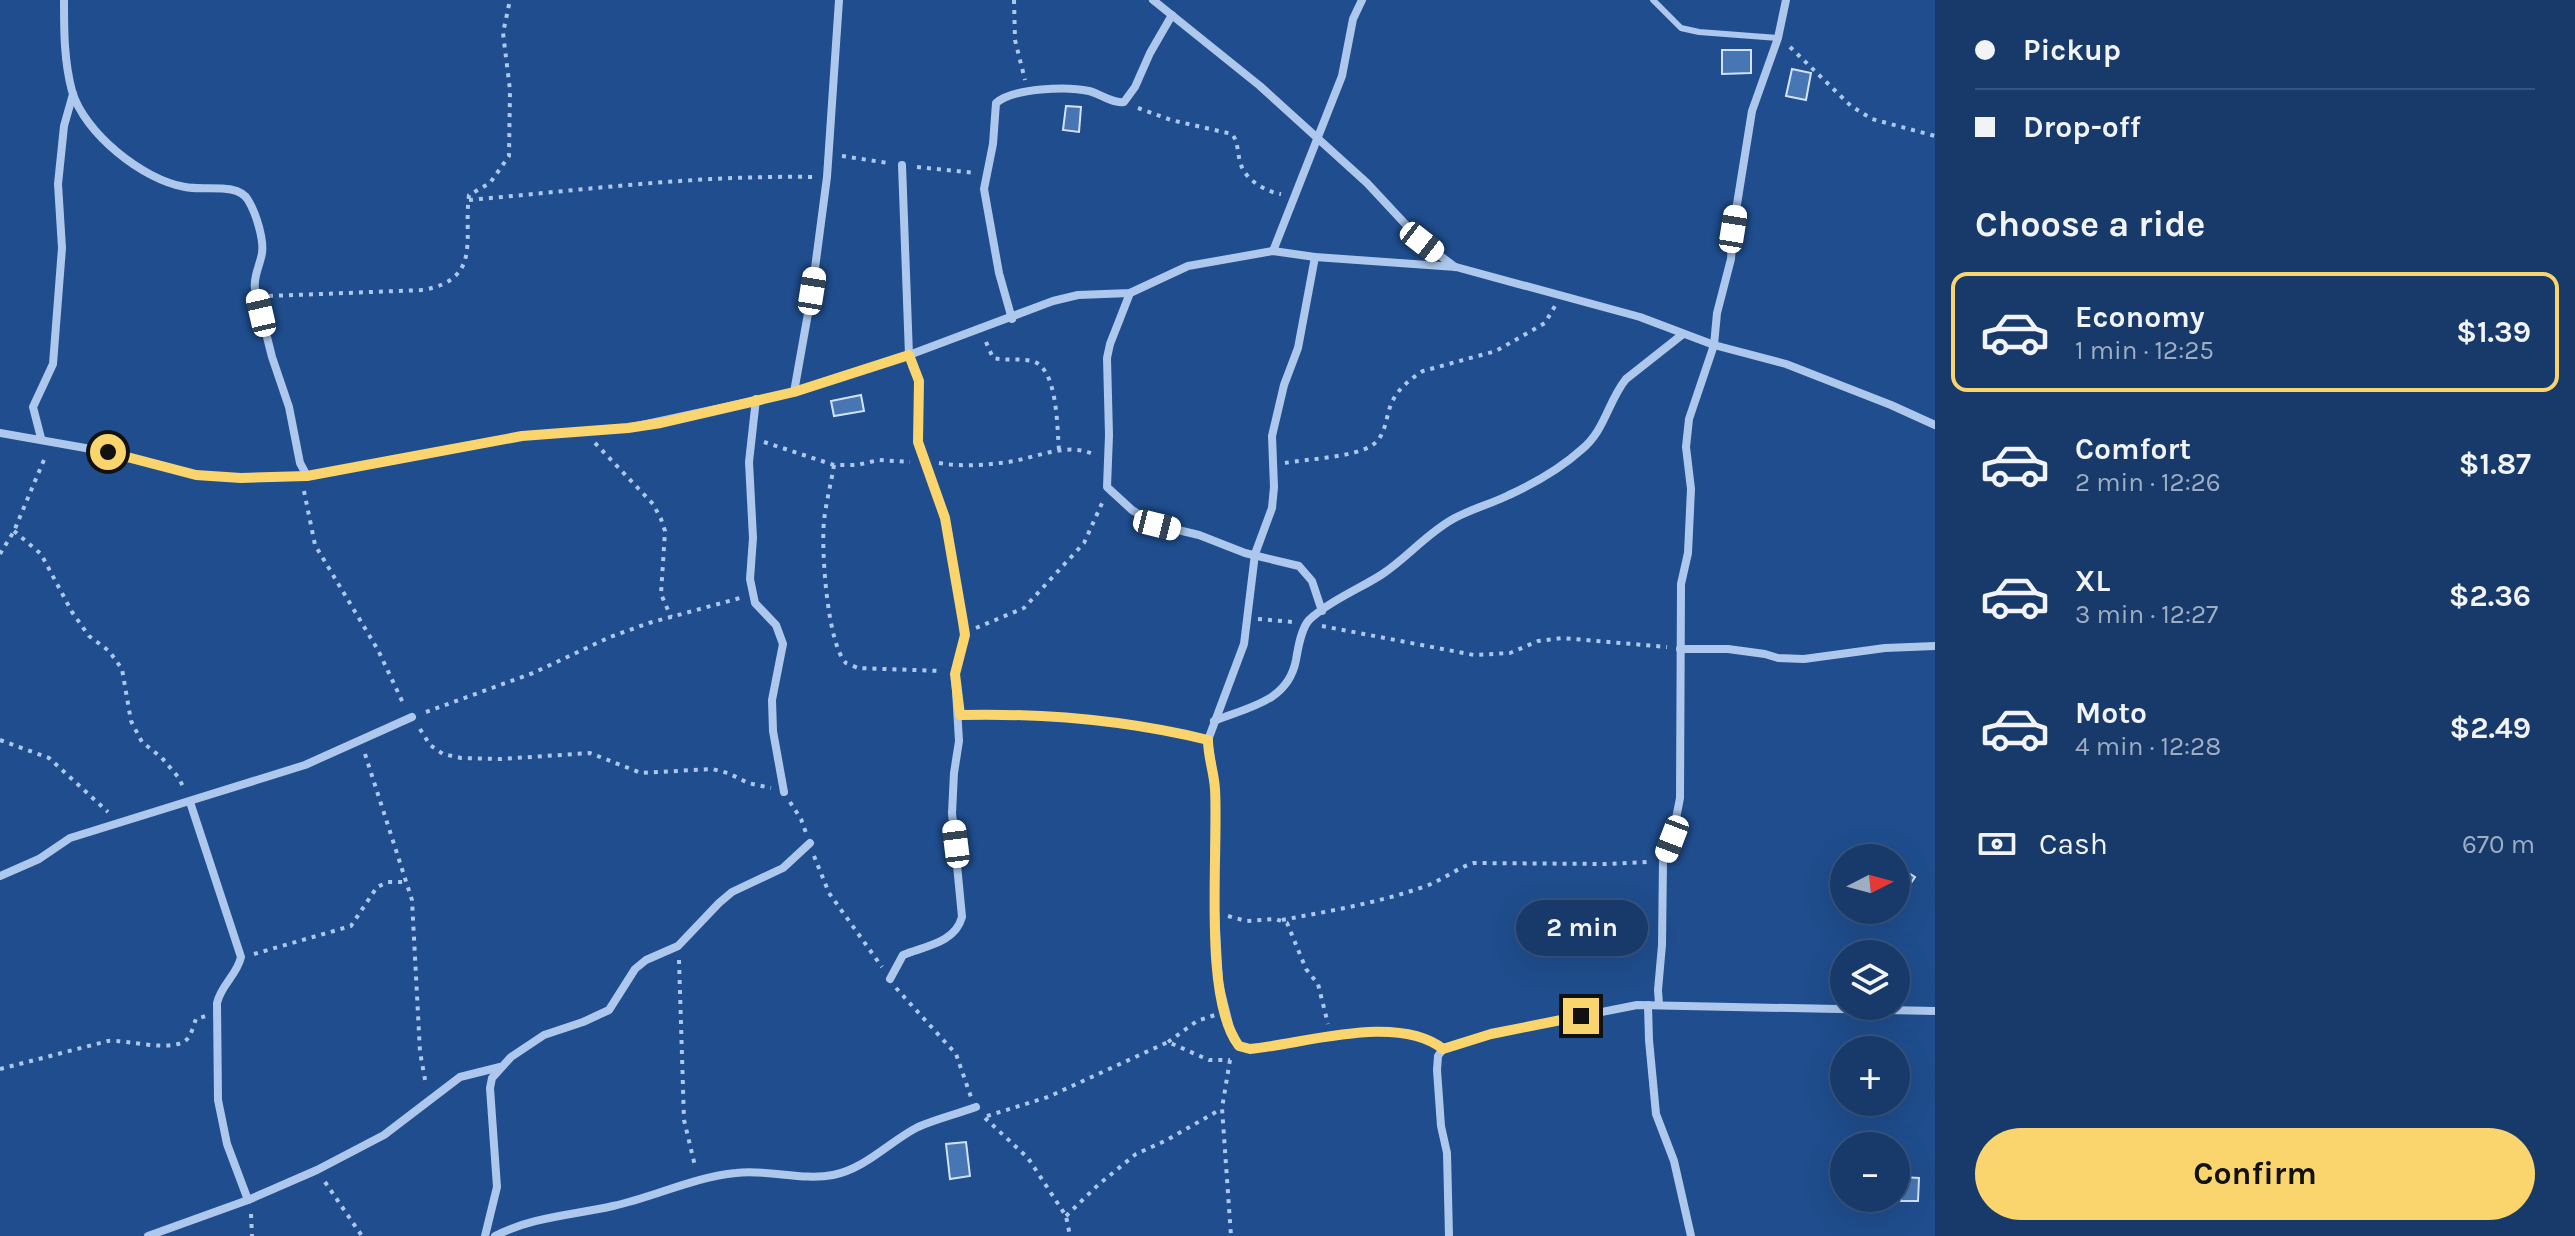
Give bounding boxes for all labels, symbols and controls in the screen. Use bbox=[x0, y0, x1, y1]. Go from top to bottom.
text: Pickup bbox=[2023, 32, 2121, 68]
text: Drop-off bbox=[2023, 109, 2141, 145]
car bbox=[1717, 203, 1749, 255]
text: Choose a ride bbox=[1975, 203, 2205, 245]
car bbox=[1396, 218, 1448, 266]
car bbox=[796, 265, 828, 317]
car bbox=[244, 287, 278, 339]
icon: car bbox=[1979, 296, 2051, 368]
text: Economy bbox=[2075, 299, 2205, 335]
text: $1.39 bbox=[2456, 314, 2531, 350]
text: 1 min · 12:25 bbox=[2075, 335, 2214, 366]
icon: car bbox=[1979, 428, 2051, 500]
text: Comfort bbox=[2075, 431, 2191, 467]
route start bbox=[90, 434, 126, 470]
text: $1.87 bbox=[2459, 446, 2531, 482]
text: 2 min · 12:26 bbox=[2075, 467, 2221, 498]
car bbox=[1131, 508, 1183, 542]
icon: car bbox=[1979, 560, 2051, 632]
text: XL bbox=[2075, 563, 2110, 599]
text: $2.36 bbox=[2449, 578, 2531, 614]
text: 3 min · 12:27 bbox=[2075, 599, 2218, 630]
icon: car bbox=[1979, 692, 2051, 764]
text: Moto bbox=[2075, 695, 2147, 731]
text: $2.49 bbox=[2450, 710, 2531, 746]
text: 4 min · 12:28 bbox=[2075, 731, 2221, 762]
car bbox=[1652, 812, 1692, 866]
car bbox=[941, 819, 971, 869]
icon: cash bbox=[1975, 822, 2019, 866]
text: Cash bbox=[2039, 826, 2108, 862]
text: 670 m bbox=[2462, 829, 2535, 860]
north arrow bbox=[1830, 844, 1910, 924]
map controls bbox=[1830, 844, 1910, 1212]
callout: 2 min bbox=[1515, 900, 1647, 956]
text: 2 min bbox=[1546, 912, 1618, 943]
button: layers bbox=[1830, 940, 1910, 1020]
route end bbox=[1563, 998, 1599, 1034]
button: + bbox=[1830, 1036, 1910, 1116]
button: Confirm bbox=[1975, 1128, 2535, 1220]
button: − bbox=[1830, 1132, 1910, 1212]

